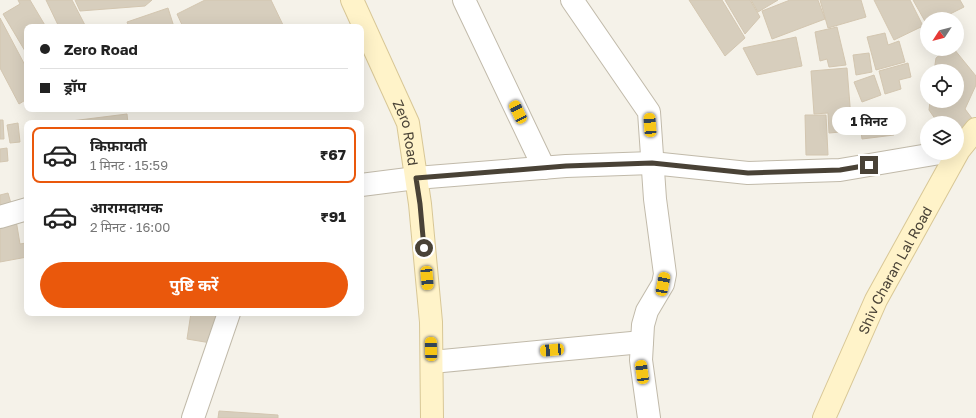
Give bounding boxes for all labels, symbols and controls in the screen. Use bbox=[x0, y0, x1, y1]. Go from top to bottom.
north arrow bbox=[920, 12, 964, 56]
map controls bbox=[920, 12, 964, 160]
text: Zero Road bbox=[64, 40, 138, 58]
button: locate bbox=[920, 64, 964, 108]
text: ड्रॉप bbox=[64, 77, 86, 95]
street label: Zero Road bbox=[390, 97, 423, 167]
car bbox=[507, 99, 529, 125]
callout: 1 मिनट bbox=[832, 107, 906, 135]
car bbox=[643, 113, 657, 137]
text: 1 मिनट bbox=[850, 113, 888, 129]
button: layers bbox=[920, 116, 964, 160]
text: किफ़ायती bbox=[90, 136, 147, 154]
icon: car bbox=[42, 137, 78, 173]
text: ₹67 bbox=[320, 145, 346, 163]
route end bbox=[860, 156, 878, 174]
text: 1 मिनट · 15:59 bbox=[90, 157, 168, 173]
text: आरामदायक bbox=[90, 198, 163, 216]
icon: car bbox=[42, 199, 78, 235]
street label: Shiv Charan Lal Road bbox=[854, 203, 935, 337]
text: ₹91 bbox=[320, 207, 346, 225]
text: 2 मिनट · 16:00 bbox=[90, 219, 170, 235]
route start bbox=[415, 239, 433, 257]
button: पुष्टि करें bbox=[40, 262, 348, 308]
car bbox=[420, 266, 434, 290]
car bbox=[655, 271, 671, 297]
car bbox=[425, 337, 437, 361]
car bbox=[540, 343, 564, 357]
car bbox=[634, 359, 650, 385]

